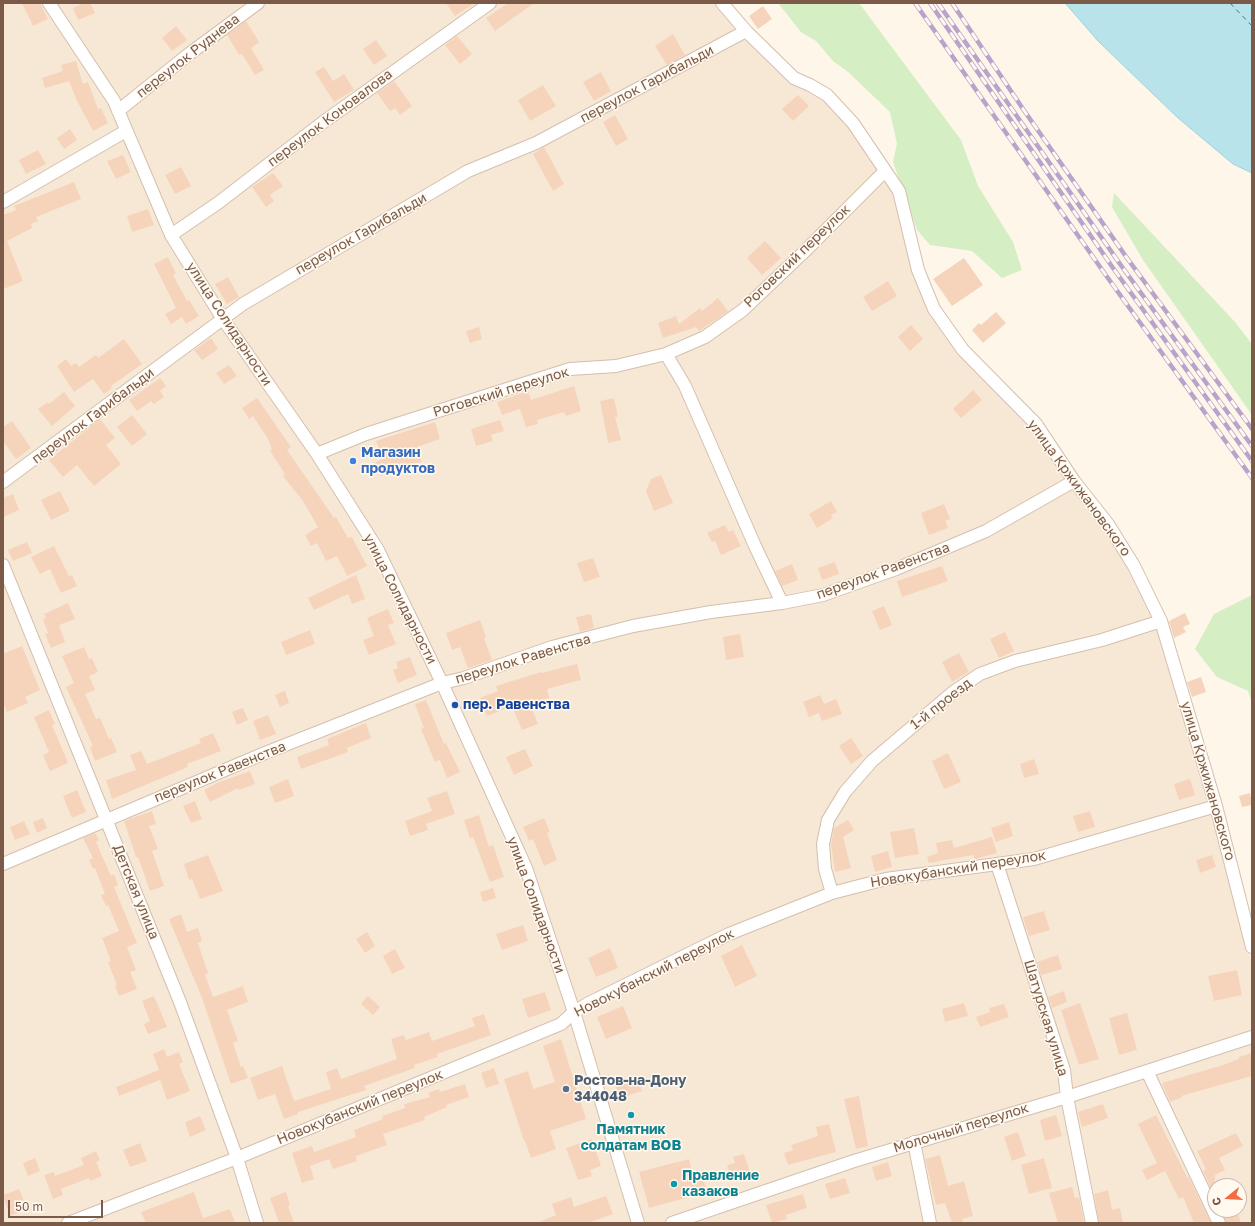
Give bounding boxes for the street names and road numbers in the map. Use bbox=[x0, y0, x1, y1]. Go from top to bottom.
street label: переулок Руднева bbox=[133, 10, 243, 102]
street label: переулок Гарибальди bbox=[577, 42, 717, 126]
street label: переулок Коновалова bbox=[264, 66, 396, 170]
street label: переулок Гарибальди bbox=[292, 189, 430, 279]
street label: Роговский переулок bbox=[740, 201, 854, 311]
street label: улица Солидарности bbox=[183, 259, 275, 389]
street label: Роговский переулок bbox=[431, 363, 571, 421]
street label: переулок Гарибальди bbox=[28, 364, 158, 468]
street label: улица Кржижановского bbox=[1024, 416, 1134, 560]
street label: улица Солидарности bbox=[360, 531, 440, 667]
street label: переулок Равенства bbox=[814, 539, 952, 603]
street label: переулок Равенства bbox=[453, 630, 593, 688]
street label: 1-й проезд bbox=[907, 675, 975, 733]
street label: улица Кржижановского bbox=[1177, 700, 1239, 862]
street label: переулок Равенства bbox=[152, 738, 288, 806]
street label: улица Солидарности bbox=[503, 834, 569, 976]
street label: Детская улица bbox=[109, 842, 163, 942]
street label: Новокубанский переулок bbox=[869, 847, 1047, 891]
street label: Новокубанский переулок bbox=[571, 925, 737, 1021]
street label: Шатурская улица bbox=[1020, 958, 1072, 1078]
street label: Новокубанский переулок bbox=[275, 1066, 445, 1148]
street label: Молочный переулок bbox=[891, 1099, 1031, 1157]

